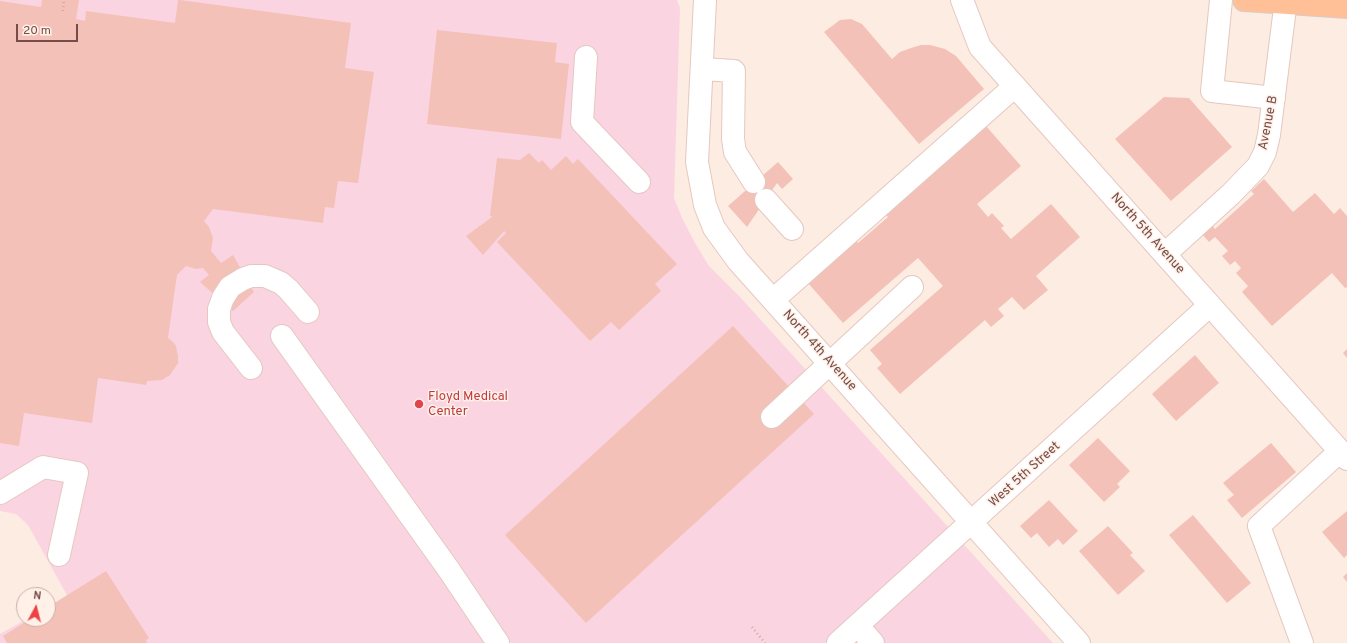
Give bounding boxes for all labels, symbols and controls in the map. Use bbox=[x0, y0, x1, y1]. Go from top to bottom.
scale bar bbox=[18, 16, 80, 42]
text: 20 m bbox=[23, 23, 51, 39]
street label: Avenue B bbox=[1256, 94, 1282, 152]
street label: North 5th Avenue bbox=[1107, 190, 1187, 278]
street label: North 4th Avenue bbox=[779, 307, 859, 395]
place label: Floyd Medical Center bbox=[428, 389, 508, 420]
marker: Floyd Medical Center bbox=[413, 398, 425, 410]
street label: West 5th Street bbox=[986, 439, 1064, 511]
north arrow bbox=[16, 587, 56, 627]
text: N bbox=[33, 589, 42, 604]

